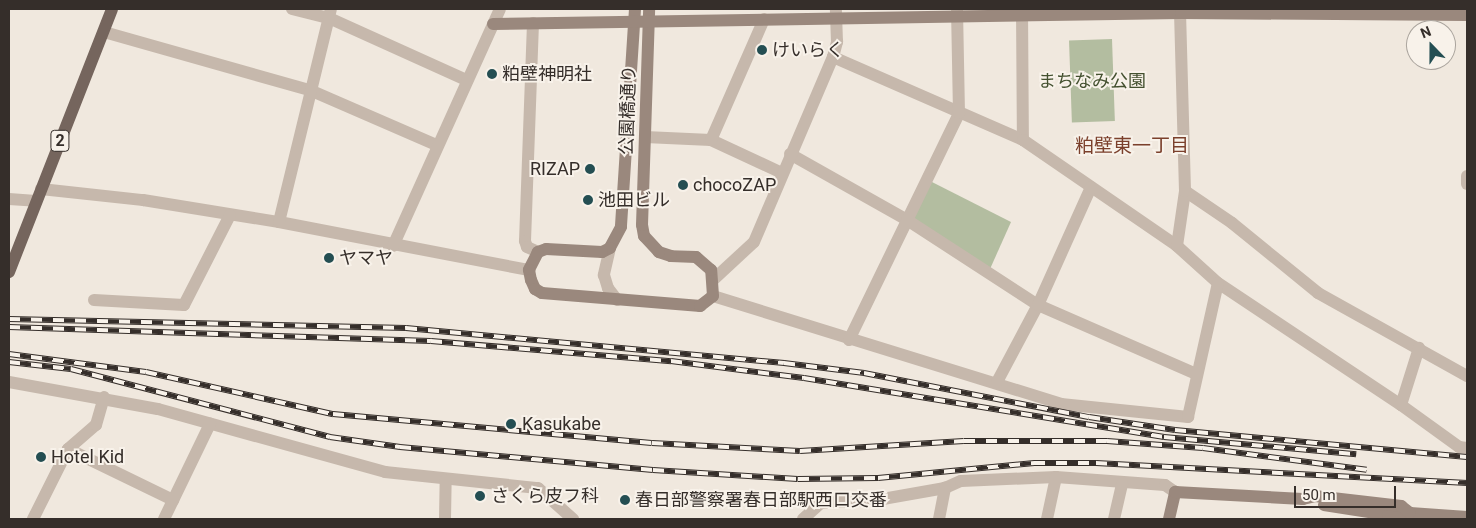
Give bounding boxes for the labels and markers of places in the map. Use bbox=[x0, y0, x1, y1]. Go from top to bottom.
place label: けいらく bbox=[772, 39, 844, 61]
marker: けいらく bbox=[756, 44, 768, 56]
place label: 粕壁神明社 bbox=[502, 63, 592, 85]
marker: 粕壁神明社 bbox=[486, 68, 498, 80]
place label: RIZAP bbox=[530, 158, 580, 180]
marker: RIZAP bbox=[584, 163, 596, 175]
place label: chocoZAP bbox=[693, 174, 776, 196]
marker: chocoZAP bbox=[677, 179, 689, 191]
place label: 池田ビル bbox=[598, 189, 670, 211]
marker: 池田ビル bbox=[582, 194, 594, 206]
place label: ヤマヤ bbox=[339, 247, 393, 269]
marker: ヤマヤ bbox=[323, 252, 335, 264]
place label: Kasukabe bbox=[522, 413, 601, 435]
marker: Kasukabe bbox=[504, 417, 518, 431]
place label: Hotel Kid bbox=[51, 446, 124, 468]
marker: Hotel Kid bbox=[35, 451, 47, 463]
place label: さくら皮フ科 bbox=[491, 485, 599, 507]
marker: さくら皮フ科 bbox=[473, 489, 487, 503]
place label: 春日部警察署春日部駅西口交番 bbox=[635, 489, 887, 511]
marker: 春日部警察署春日部駅西口交番 bbox=[619, 494, 631, 506]

